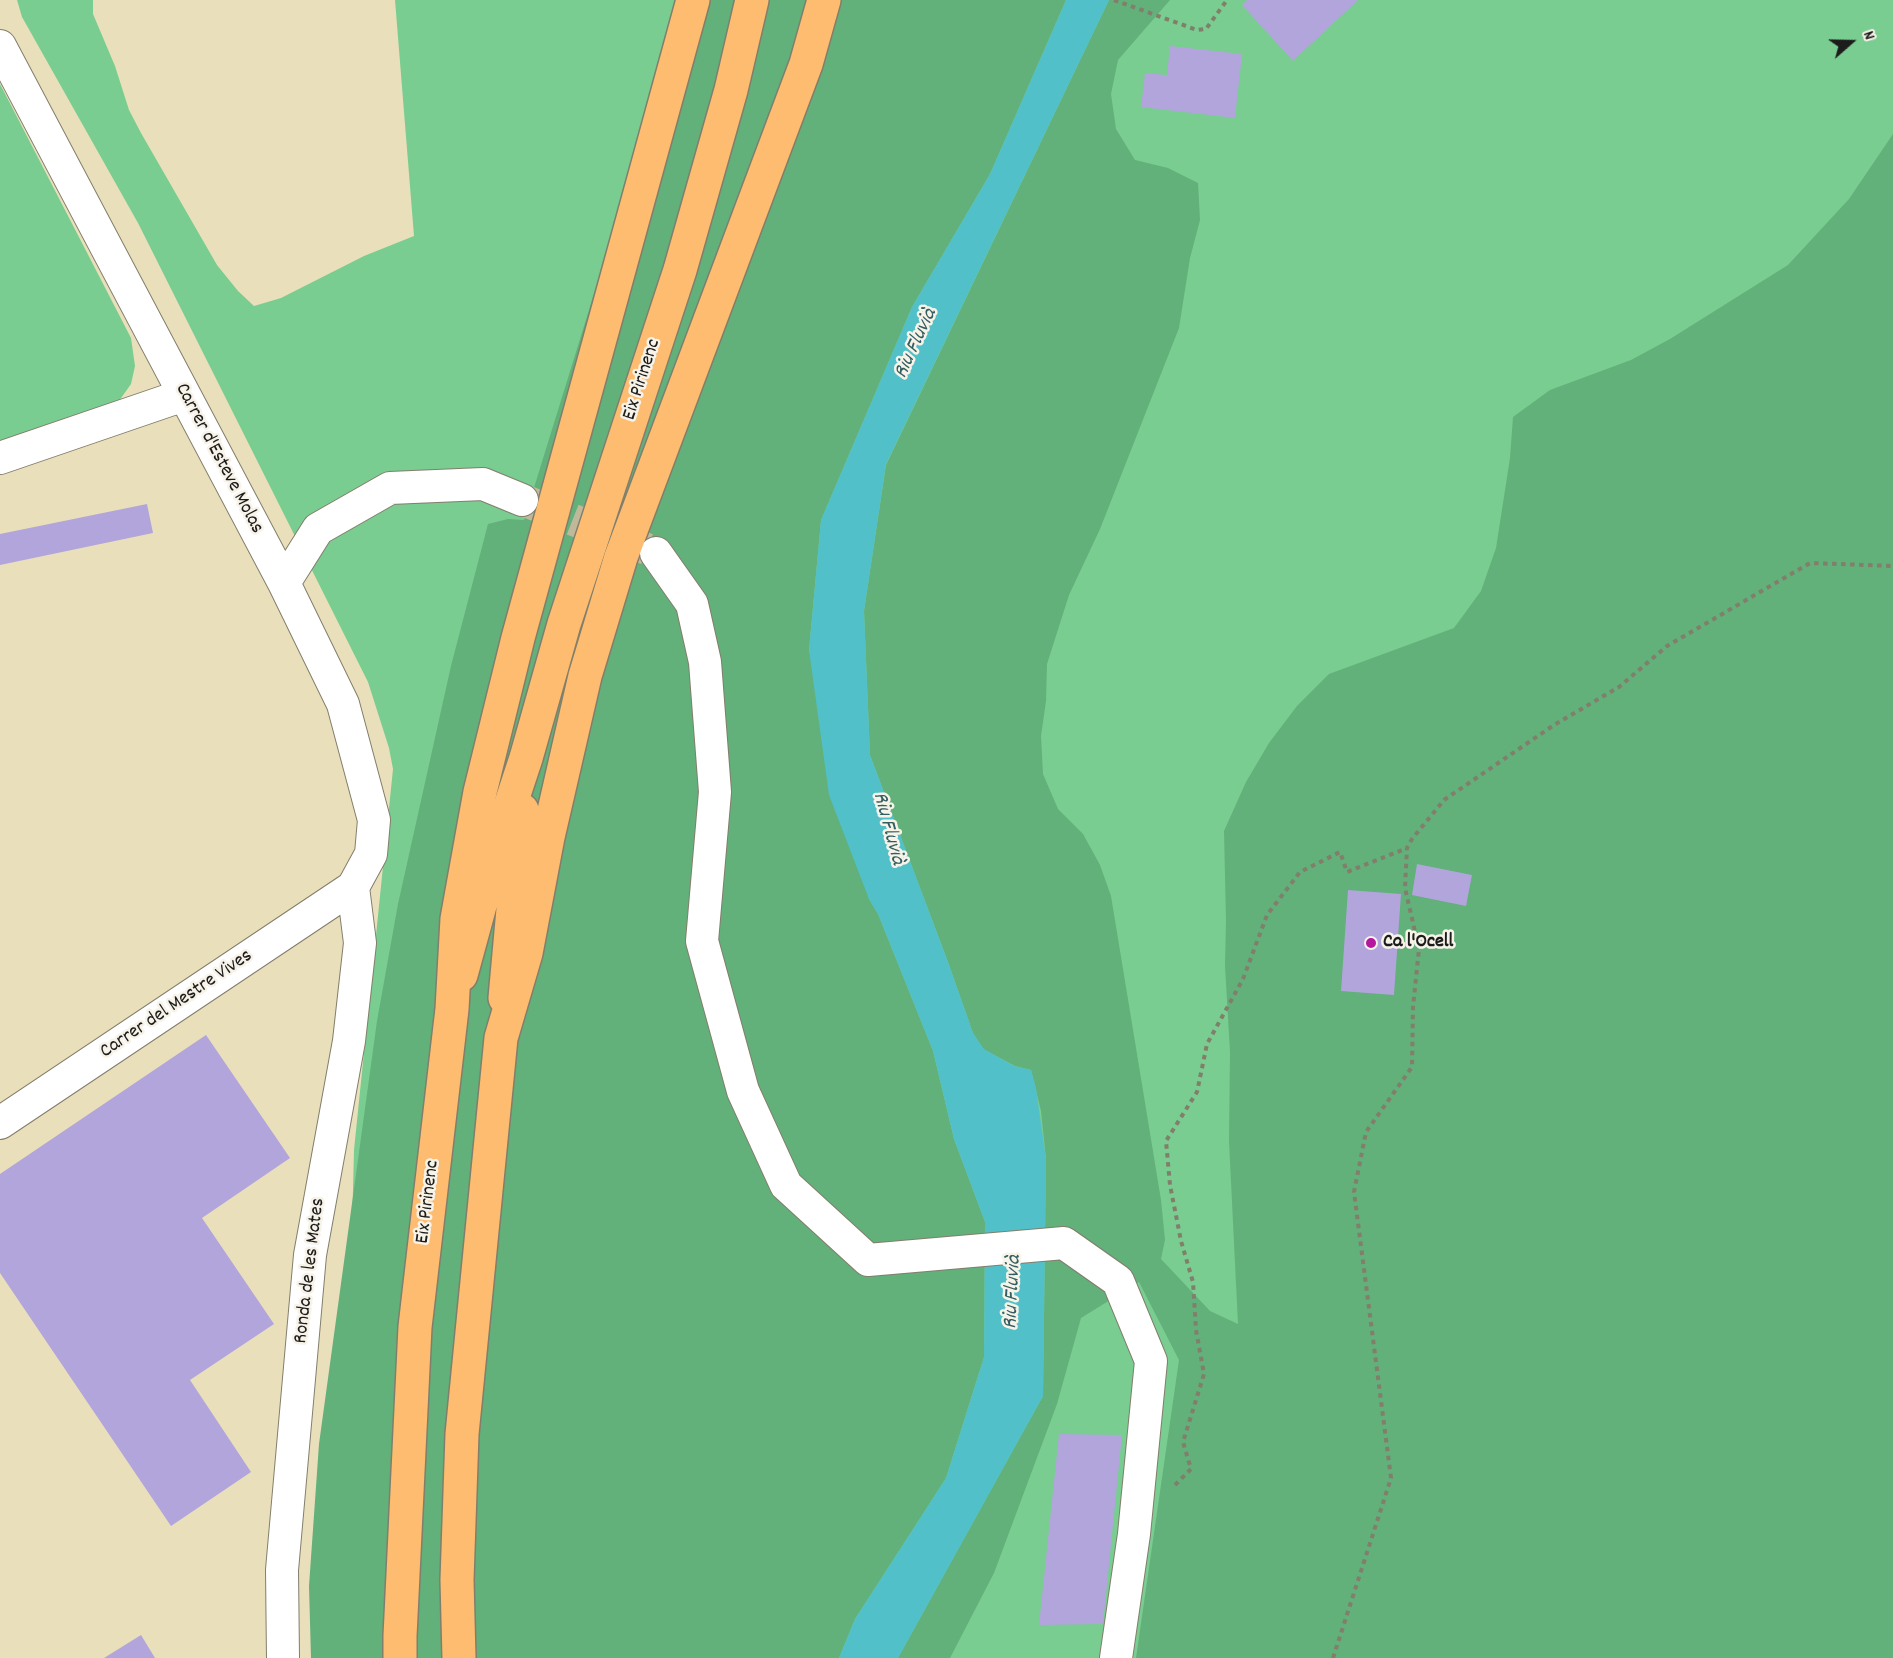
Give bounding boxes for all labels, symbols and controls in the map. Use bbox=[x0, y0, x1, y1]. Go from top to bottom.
north arrow bbox=[1821, 12, 1881, 72]
text: N bbox=[1856, 28, 1881, 43]
water label: Riu Fluvià bbox=[890, 305, 944, 383]
street label: Eix Pirinenc bbox=[619, 336, 667, 424]
street label: Carrer d'Esteve Molas bbox=[168, 380, 268, 538]
water label: Riu Fluvià bbox=[865, 790, 909, 868]
place label: Ca l'Ocell bbox=[1383, 931, 1453, 955]
marker: Ca l'Ocell bbox=[1364, 936, 1378, 950]
street label: Carrer del Mestre Vives bbox=[96, 945, 258, 1065]
street label: Eix Pirinenc bbox=[412, 1159, 446, 1245]
street label: Ronda de les Mates bbox=[290, 1197, 332, 1345]
water label: Riu Fluvià bbox=[999, 1254, 1029, 1330]

